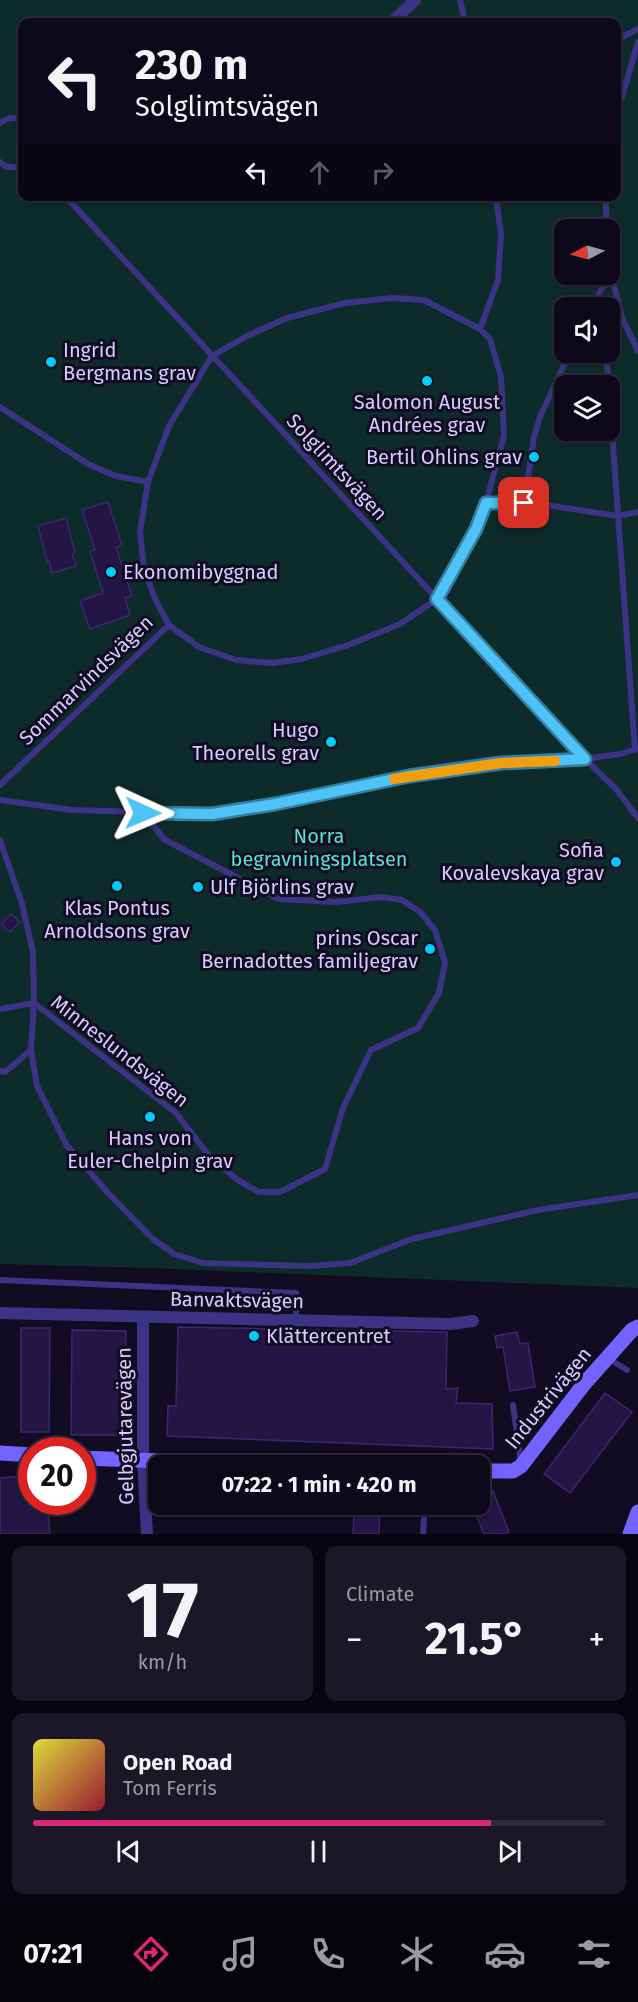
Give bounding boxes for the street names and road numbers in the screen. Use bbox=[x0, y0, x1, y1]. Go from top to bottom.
street label: Solglimtsvägen bbox=[282, 409, 392, 525]
street label: Sommarvindsvägen bbox=[14, 610, 158, 750]
street label: Minneslundsvägen bbox=[46, 990, 194, 1112]
street label: Banvaktsvägen bbox=[170, 1287, 304, 1313]
street label: Industrivägen bbox=[500, 1342, 596, 1454]
street label: Gelbgjutarevägen bbox=[112, 1347, 138, 1505]

